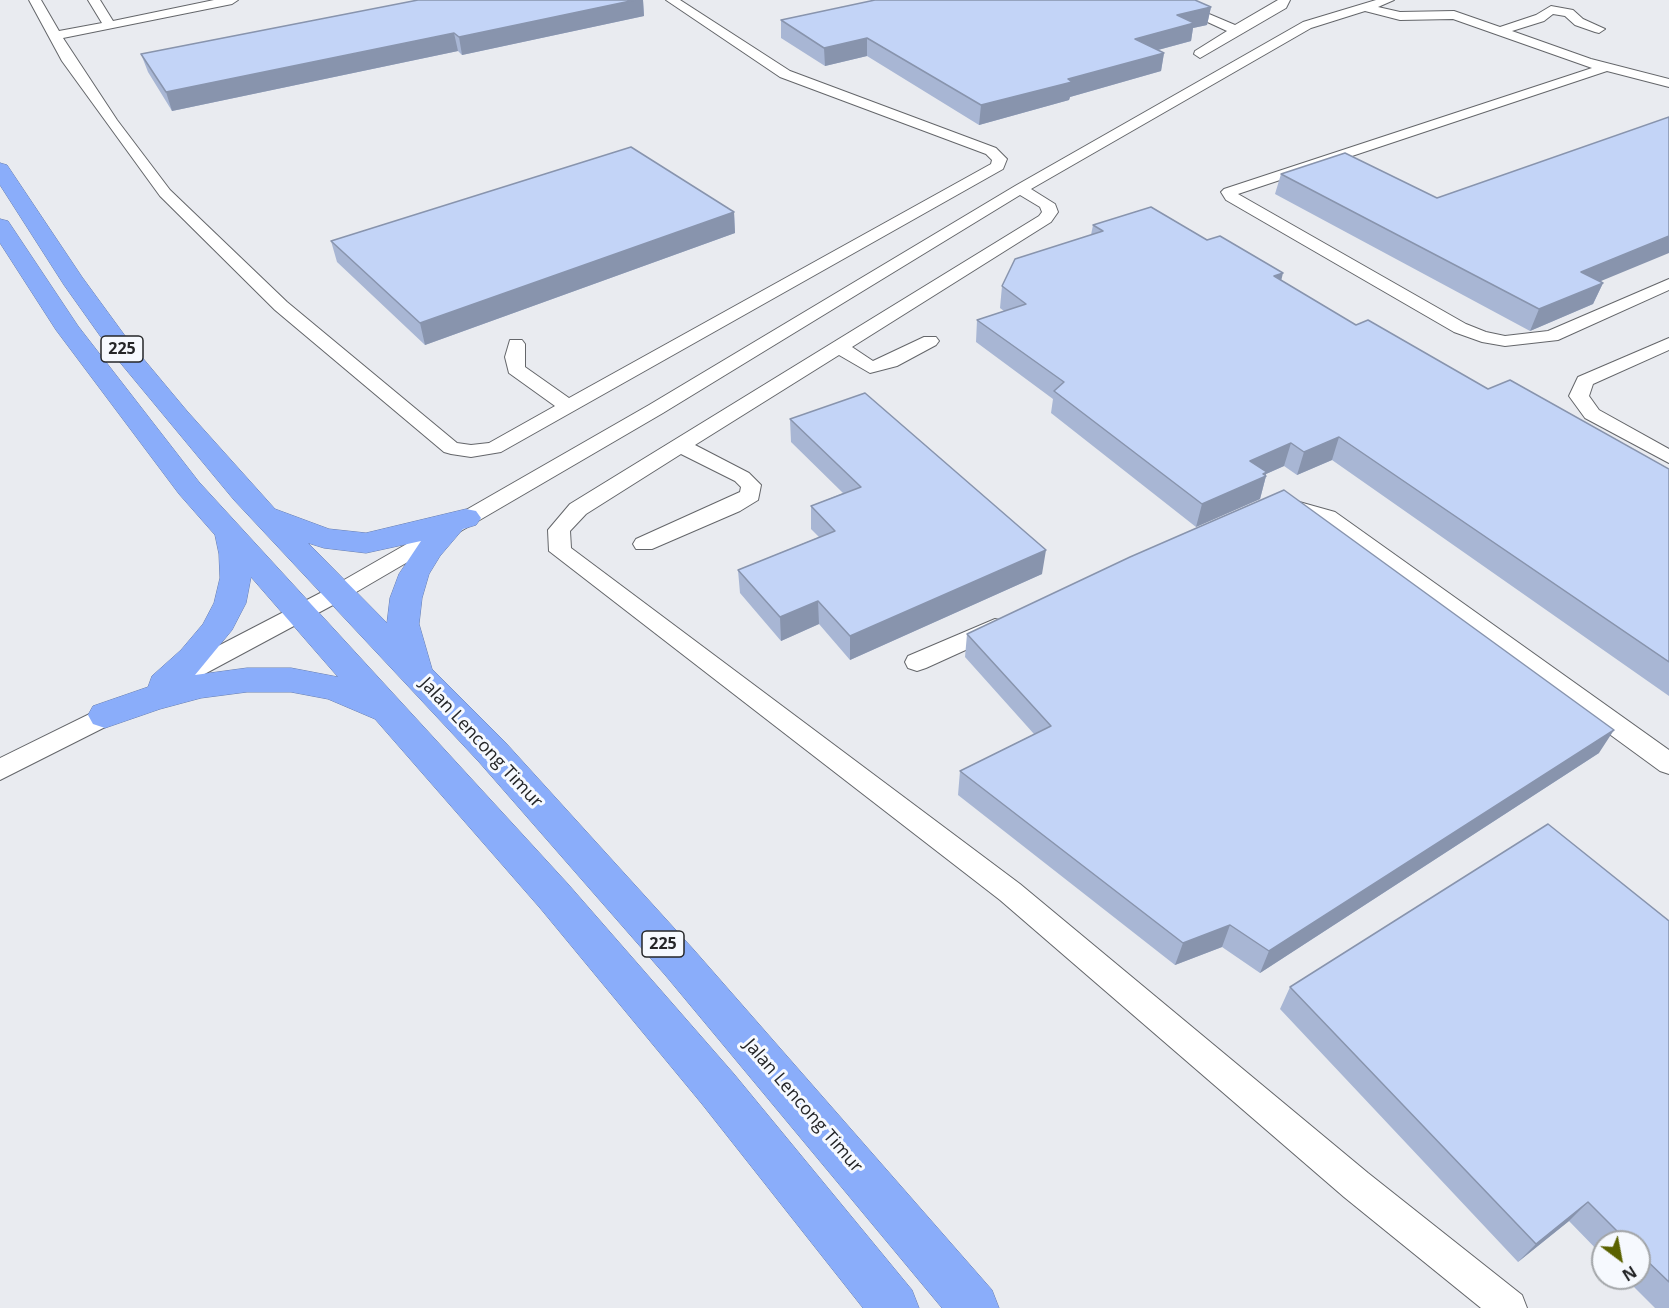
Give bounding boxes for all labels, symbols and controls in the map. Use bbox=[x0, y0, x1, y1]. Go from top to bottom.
road number: 225 bbox=[101, 336, 143, 362]
street label: Jalan Lencong Timur bbox=[415, 673, 547, 813]
road number: 225 bbox=[642, 931, 684, 957]
street label: Jalan Lencong Timur bbox=[739, 1035, 867, 1177]
north arrow bbox=[1591, 1230, 1651, 1290]
text: N bbox=[1618, 1261, 1641, 1286]

